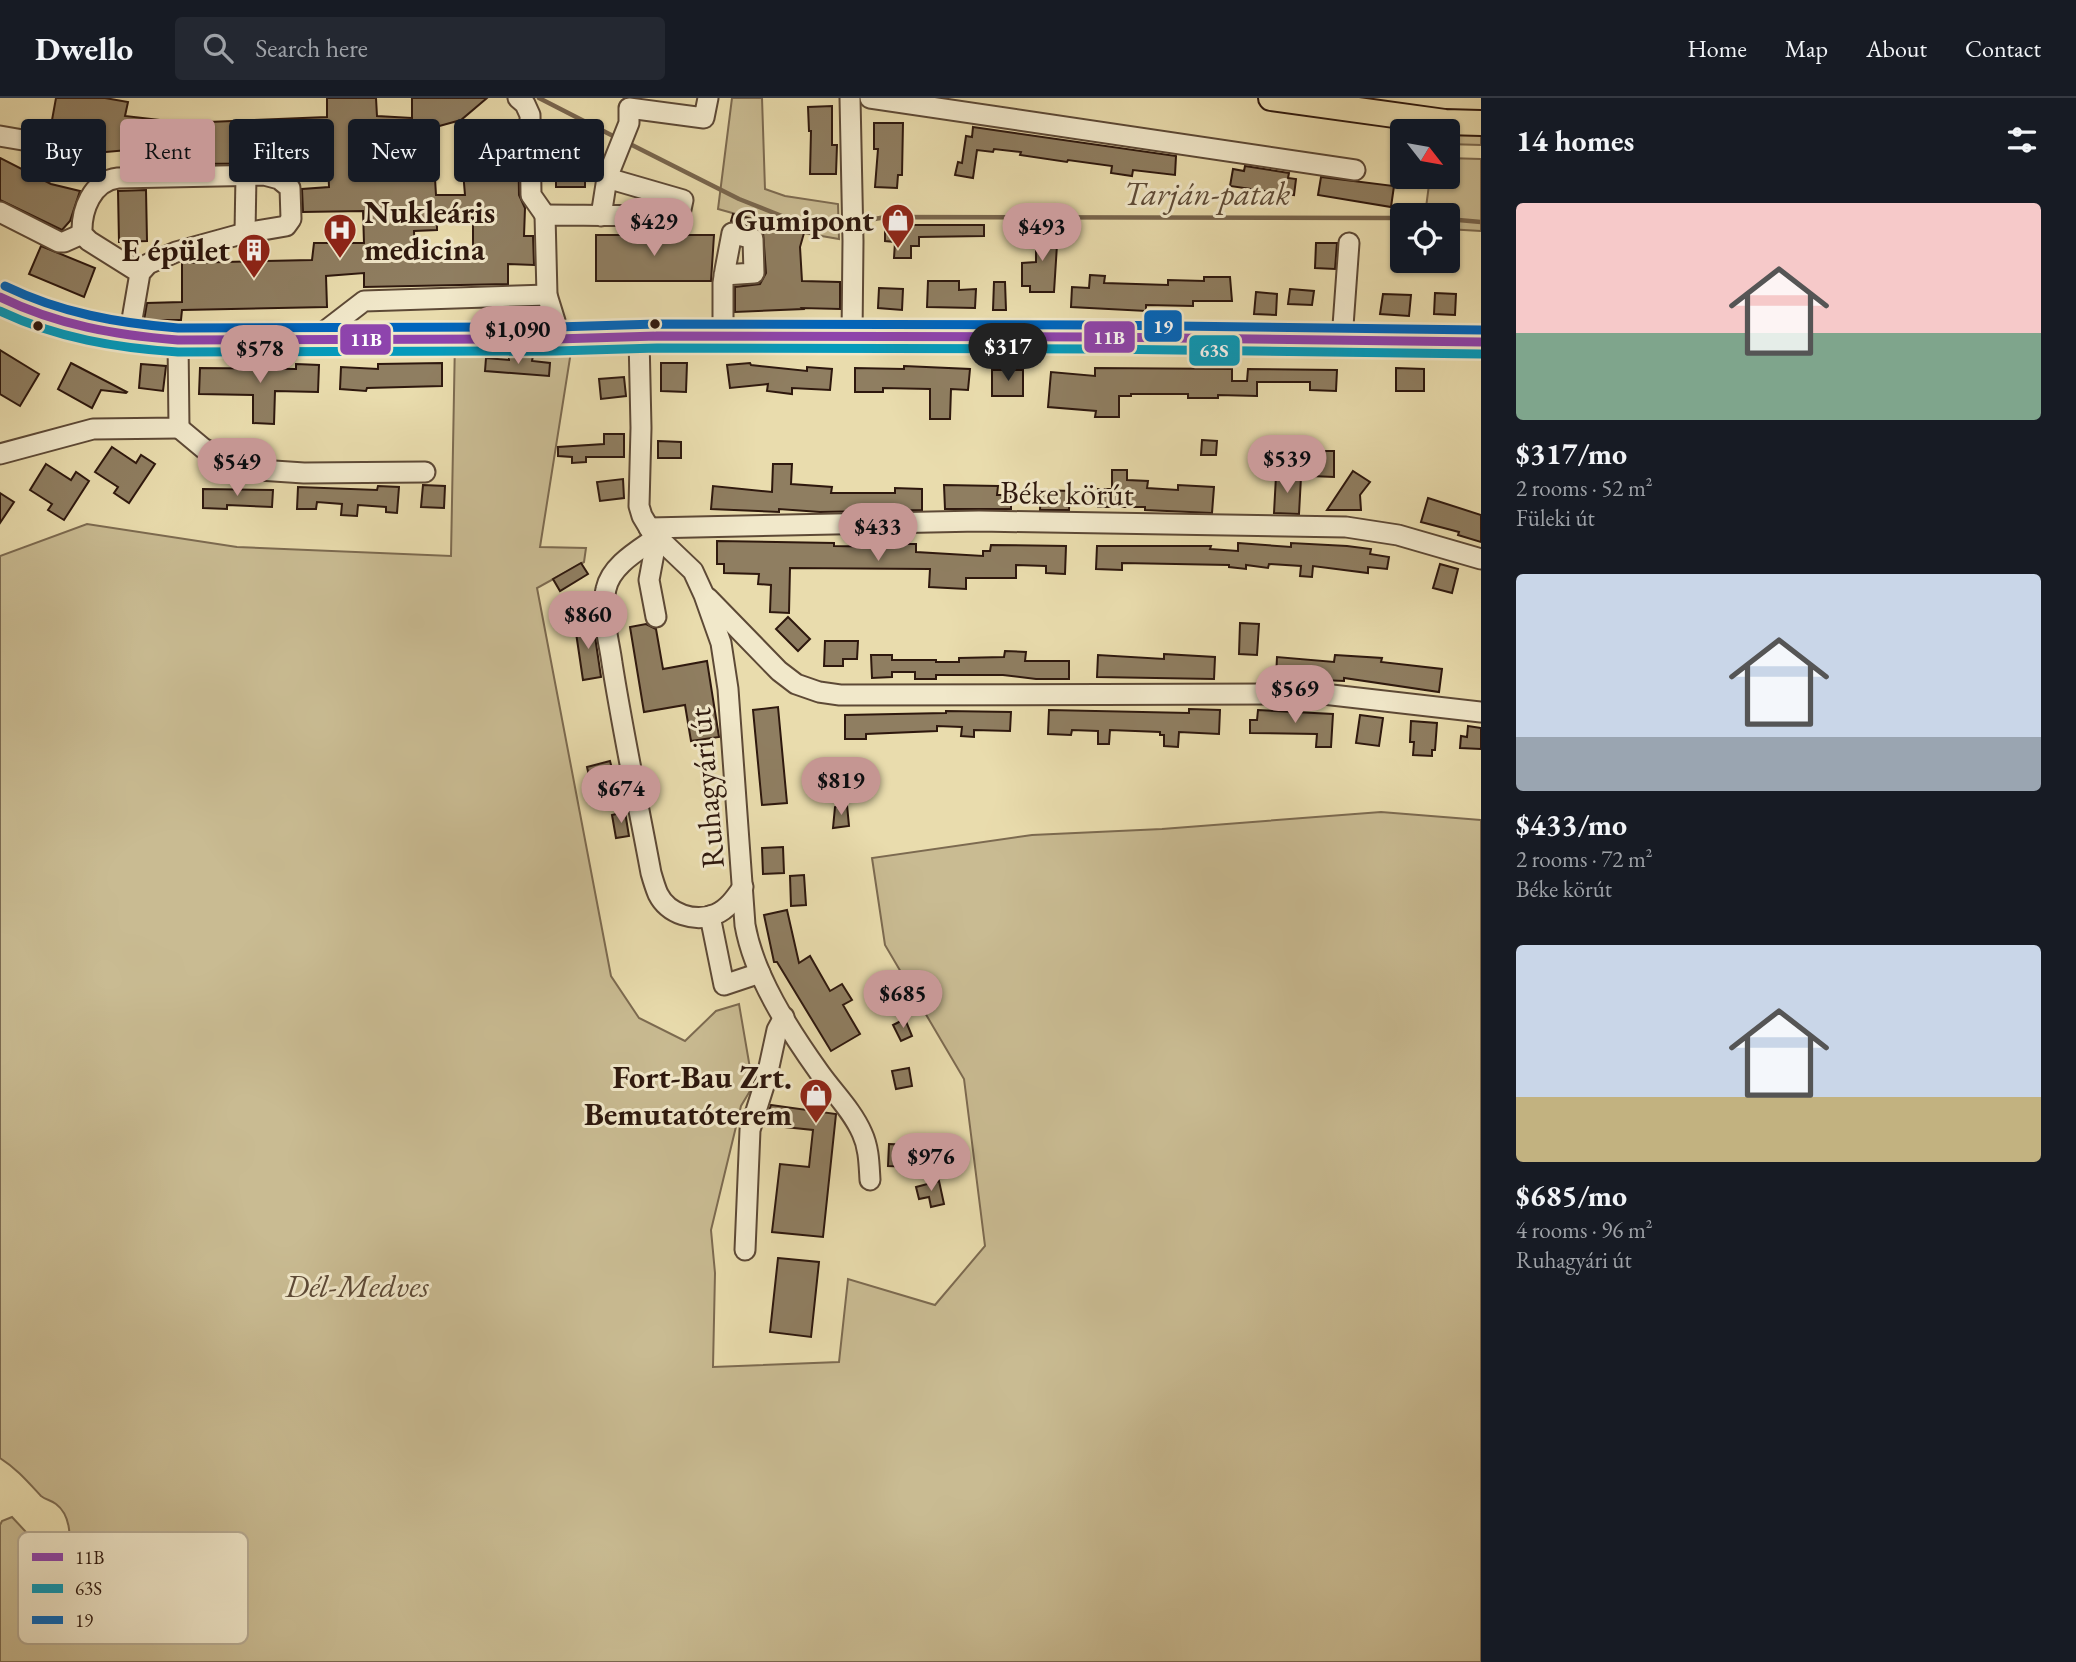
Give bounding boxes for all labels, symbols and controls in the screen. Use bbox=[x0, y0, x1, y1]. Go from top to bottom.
search box bbox=[175, 17, 665, 80]
text: Dwello bbox=[35, 27, 133, 70]
icon: search bbox=[199, 29, 237, 67]
text: Search here bbox=[255, 31, 368, 65]
text: Home bbox=[1687, 33, 1747, 64]
text: Map bbox=[1785, 33, 1828, 64]
text: About bbox=[1866, 33, 1927, 64]
text: Contact bbox=[1965, 33, 2041, 64]
chip: Buy bbox=[21, 119, 106, 182]
chip: Rent bbox=[120, 119, 215, 182]
chip: Filters bbox=[229, 119, 334, 182]
chip: New bbox=[348, 119, 440, 182]
chip: Apartment bbox=[454, 119, 604, 182]
north arrow bbox=[1390, 119, 1460, 189]
map controls bbox=[1390, 119, 1460, 273]
text: 14 homes bbox=[1516, 121, 1634, 160]
icon: filters bbox=[2003, 121, 2041, 159]
water label: Tarján-patak bbox=[1123, 172, 1291, 215]
place label: Nukleáris medicina bbox=[364, 191, 495, 270]
pin: $429 bbox=[613, 198, 695, 258]
place label: Gumipont bbox=[735, 199, 874, 241]
shop icon: Gumipont bbox=[879, 201, 917, 250]
button: locate bbox=[1390, 203, 1460, 273]
pin: $493 bbox=[1001, 204, 1083, 263]
text: $429 bbox=[630, 206, 678, 236]
hospital icon: Nukleáris medicina bbox=[321, 211, 359, 260]
text: $493 bbox=[1018, 211, 1066, 241]
place label: E épület bbox=[121, 229, 230, 271]
building icon: E épület bbox=[235, 231, 273, 280]
icon: home bbox=[1716, 248, 1842, 374]
pin: $1,090 bbox=[461, 306, 575, 366]
line badge: 19 bbox=[1143, 309, 1183, 343]
text: $1,090 bbox=[486, 314, 550, 344]
text: 19 bbox=[1153, 314, 1173, 339]
unlabelled marker bbox=[648, 317, 662, 331]
unlabelled marker bbox=[31, 319, 45, 333]
line badge: 11B bbox=[1083, 320, 1136, 354]
line badge: 11B bbox=[339, 323, 392, 356]
pin: $317 bbox=[967, 324, 1049, 383]
text: 11B bbox=[1093, 325, 1125, 350]
pin: $578 bbox=[219, 326, 301, 385]
text: 11B bbox=[350, 327, 382, 352]
text: $317 bbox=[984, 331, 1032, 361]
text: $578 bbox=[236, 333, 284, 363]
line badge: 63S bbox=[1188, 334, 1241, 367]
text: 63S bbox=[1199, 338, 1229, 363]
text: $317/mo bbox=[1516, 434, 1627, 473]
pin: $539 bbox=[1246, 436, 1328, 495]
pin: $549 bbox=[196, 438, 278, 498]
text: $539 bbox=[1263, 443, 1311, 473]
text: $549 bbox=[213, 446, 261, 476]
street label: Béke körút bbox=[1000, 471, 1134, 515]
text: 2 rooms · 52 m² bbox=[1516, 473, 1653, 503]
text: Füleki út bbox=[1516, 503, 1595, 533]
pin: $433 bbox=[837, 504, 919, 563]
text: $433 bbox=[854, 511, 902, 541]
pin: $860 bbox=[547, 592, 629, 651]
text: $860 bbox=[564, 599, 612, 629]
icon: home bbox=[1716, 619, 1842, 745]
pin: $569 bbox=[1254, 666, 1336, 725]
text: $569 bbox=[1271, 673, 1319, 703]
street label: Ruhagyári út bbox=[678, 706, 734, 870]
pin: $819 bbox=[800, 758, 882, 817]
text: $819 bbox=[817, 765, 865, 795]
pin: $674 bbox=[580, 766, 662, 825]
text: $674 bbox=[597, 773, 645, 803]
text: $433/mo bbox=[1516, 805, 1627, 844]
text: 2 rooms · 72 m² bbox=[1516, 844, 1653, 874]
text: Béke körút bbox=[1516, 874, 1612, 904]
pin: $685 bbox=[862, 970, 944, 1030]
text: $685 bbox=[879, 978, 927, 1008]
icon: home bbox=[1716, 990, 1842, 1116]
place label: Fort-Bau Zrt. Bemutatóterem bbox=[584, 1056, 792, 1135]
shop icon: Fort-Bau Zrt. Bemutatóterem bbox=[797, 1076, 835, 1125]
pin: $976 bbox=[890, 1134, 972, 1193]
text: $976 bbox=[907, 1141, 955, 1171]
text: $685/mo bbox=[1516, 1176, 1627, 1215]
text: 4 rooms · 96 m² bbox=[1516, 1215, 1653, 1245]
text: Ruhagyári út bbox=[1516, 1245, 1632, 1275]
park label: Dél-Medves bbox=[284, 1265, 429, 1307]
legend bbox=[18, 1532, 248, 1644]
text: 11B bbox=[75, 1545, 104, 1570]
text: 63S bbox=[75, 1576, 102, 1601]
text: 19 bbox=[75, 1608, 93, 1633]

